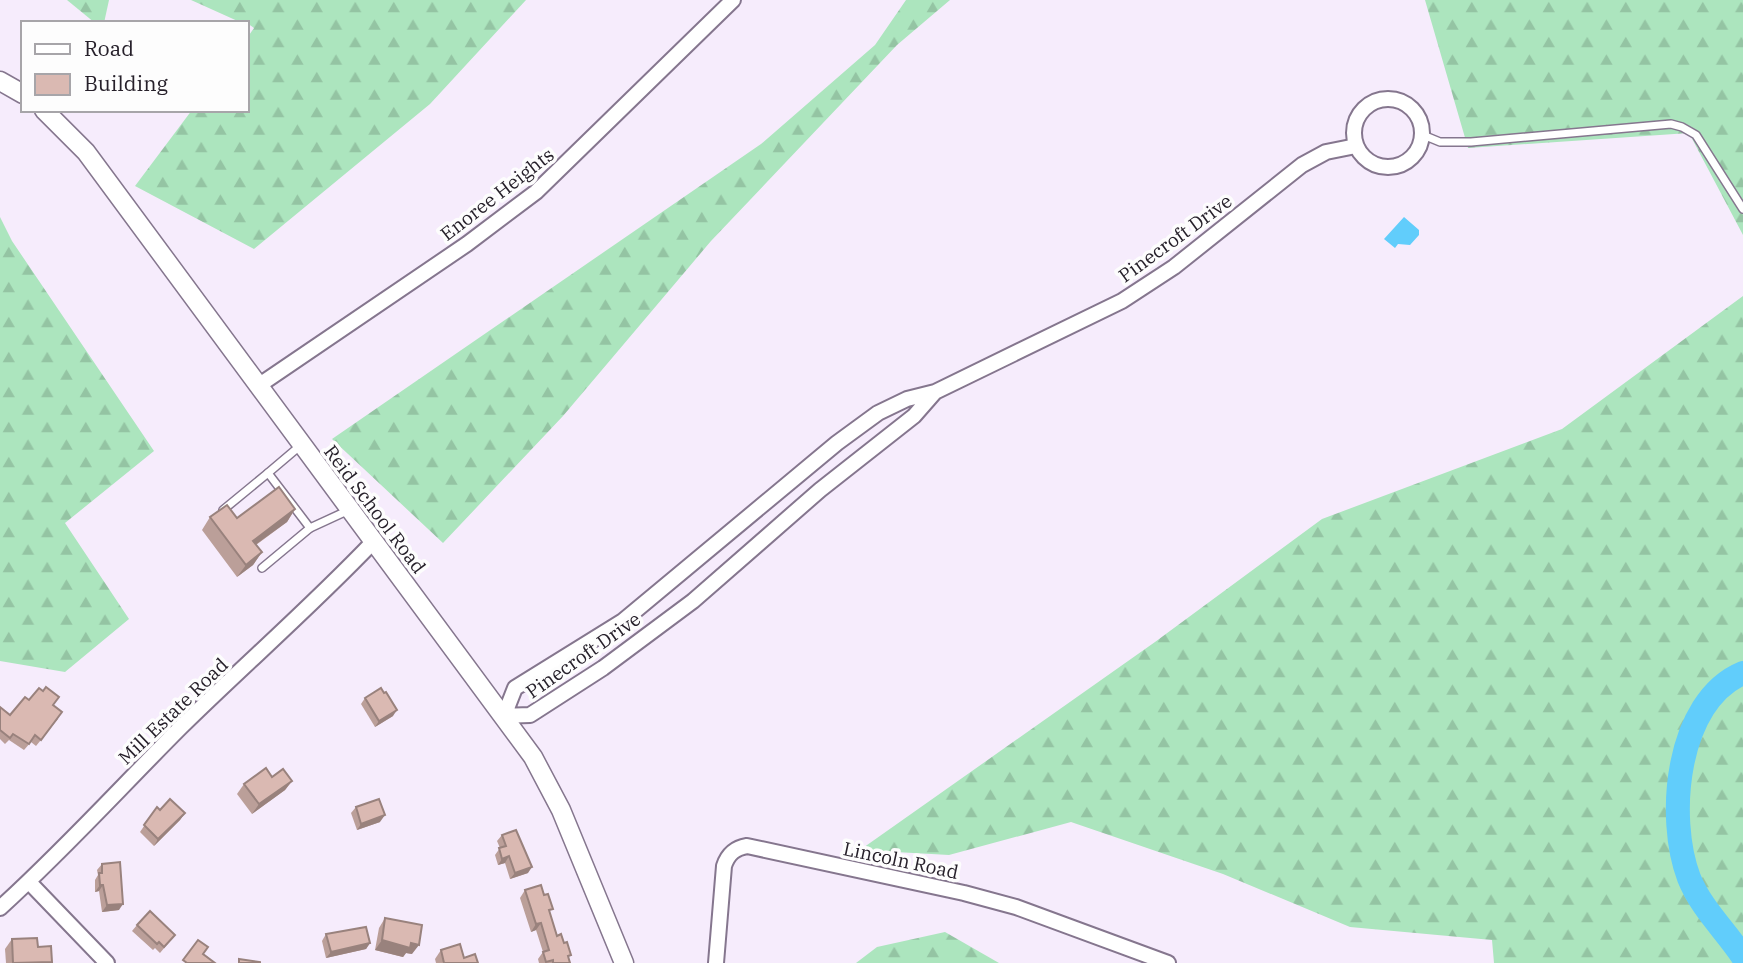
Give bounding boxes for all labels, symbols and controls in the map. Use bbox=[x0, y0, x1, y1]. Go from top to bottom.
legend bbox=[21, 21, 248, 112]
text: Road bbox=[84, 34, 134, 62]
text: Building bbox=[84, 69, 169, 97]
street label: Enoree Heights bbox=[435, 142, 559, 246]
street label: Pinecroft Drive bbox=[1114, 189, 1236, 287]
street label: Reid School Road bbox=[319, 440, 431, 578]
street label: Pinecroft Drive bbox=[521, 607, 645, 703]
street label: Mill Estate Road bbox=[113, 653, 233, 769]
street label: Lincoln Road bbox=[841, 836, 961, 884]

